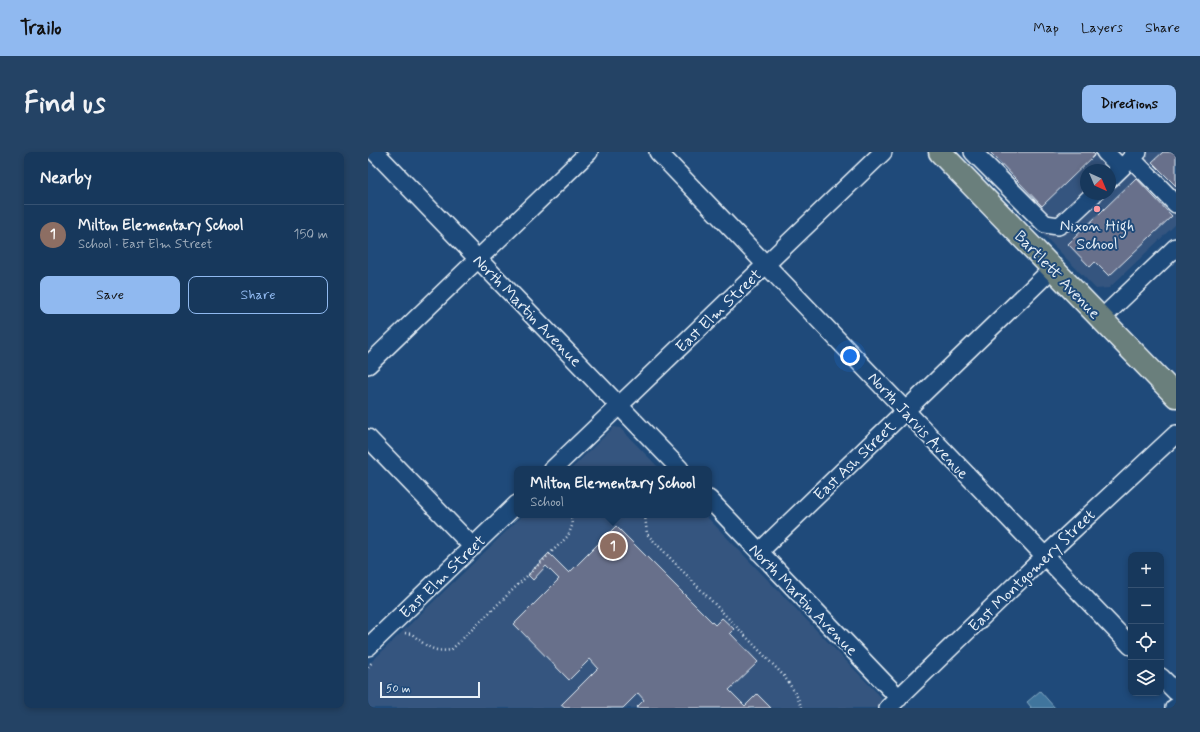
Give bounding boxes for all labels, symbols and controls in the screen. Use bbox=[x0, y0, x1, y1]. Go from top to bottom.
text: Trailo bbox=[20, 16, 62, 41]
text: Map bbox=[1033, 19, 1059, 37]
text: Layers bbox=[1081, 19, 1123, 37]
text: Share bbox=[1145, 19, 1180, 37]
button: Directions bbox=[1082, 85, 1176, 123]
text: Find us bbox=[24, 86, 105, 123]
north arrow bbox=[1080, 164, 1116, 200]
text: Nearby bbox=[40, 167, 92, 189]
marker: Nixon High School bbox=[1092, 204, 1102, 214]
text: Milton Elementary School bbox=[78, 216, 243, 236]
place label: Nixon High School bbox=[1060, 216, 1134, 255]
text: 1 bbox=[50, 226, 56, 243]
text: 150 m bbox=[294, 226, 328, 243]
street label: Bartlett Avenue bbox=[1009, 226, 1105, 324]
text: School · East Elm Street bbox=[78, 236, 213, 253]
street label: North Martin Avenue bbox=[468, 250, 586, 372]
street label: East Elm Street bbox=[671, 264, 767, 358]
button: Save bbox=[40, 276, 180, 314]
button: Share bbox=[188, 276, 328, 314]
your location bbox=[840, 346, 860, 366]
street label: North Jarvis Avenue bbox=[863, 368, 973, 484]
street label: East Ash Street bbox=[809, 416, 901, 506]
popup bbox=[514, 466, 712, 518]
text: Milton Elementary School bbox=[530, 474, 696, 494]
text: School bbox=[530, 494, 564, 511]
street label: East Montgomery Street bbox=[964, 505, 1100, 637]
street label: East Elm Street bbox=[395, 530, 491, 624]
pin: 1 bbox=[600, 531, 626, 561]
street label: North Martin Avenue bbox=[744, 539, 862, 661]
map controls bbox=[1128, 552, 1164, 696]
button: + bbox=[1128, 552, 1164, 588]
button: − bbox=[1128, 588, 1164, 624]
button: locate bbox=[1128, 624, 1164, 660]
button: layers bbox=[1128, 660, 1164, 696]
scale bar bbox=[380, 680, 480, 699]
text: 50 m bbox=[386, 682, 411, 696]

